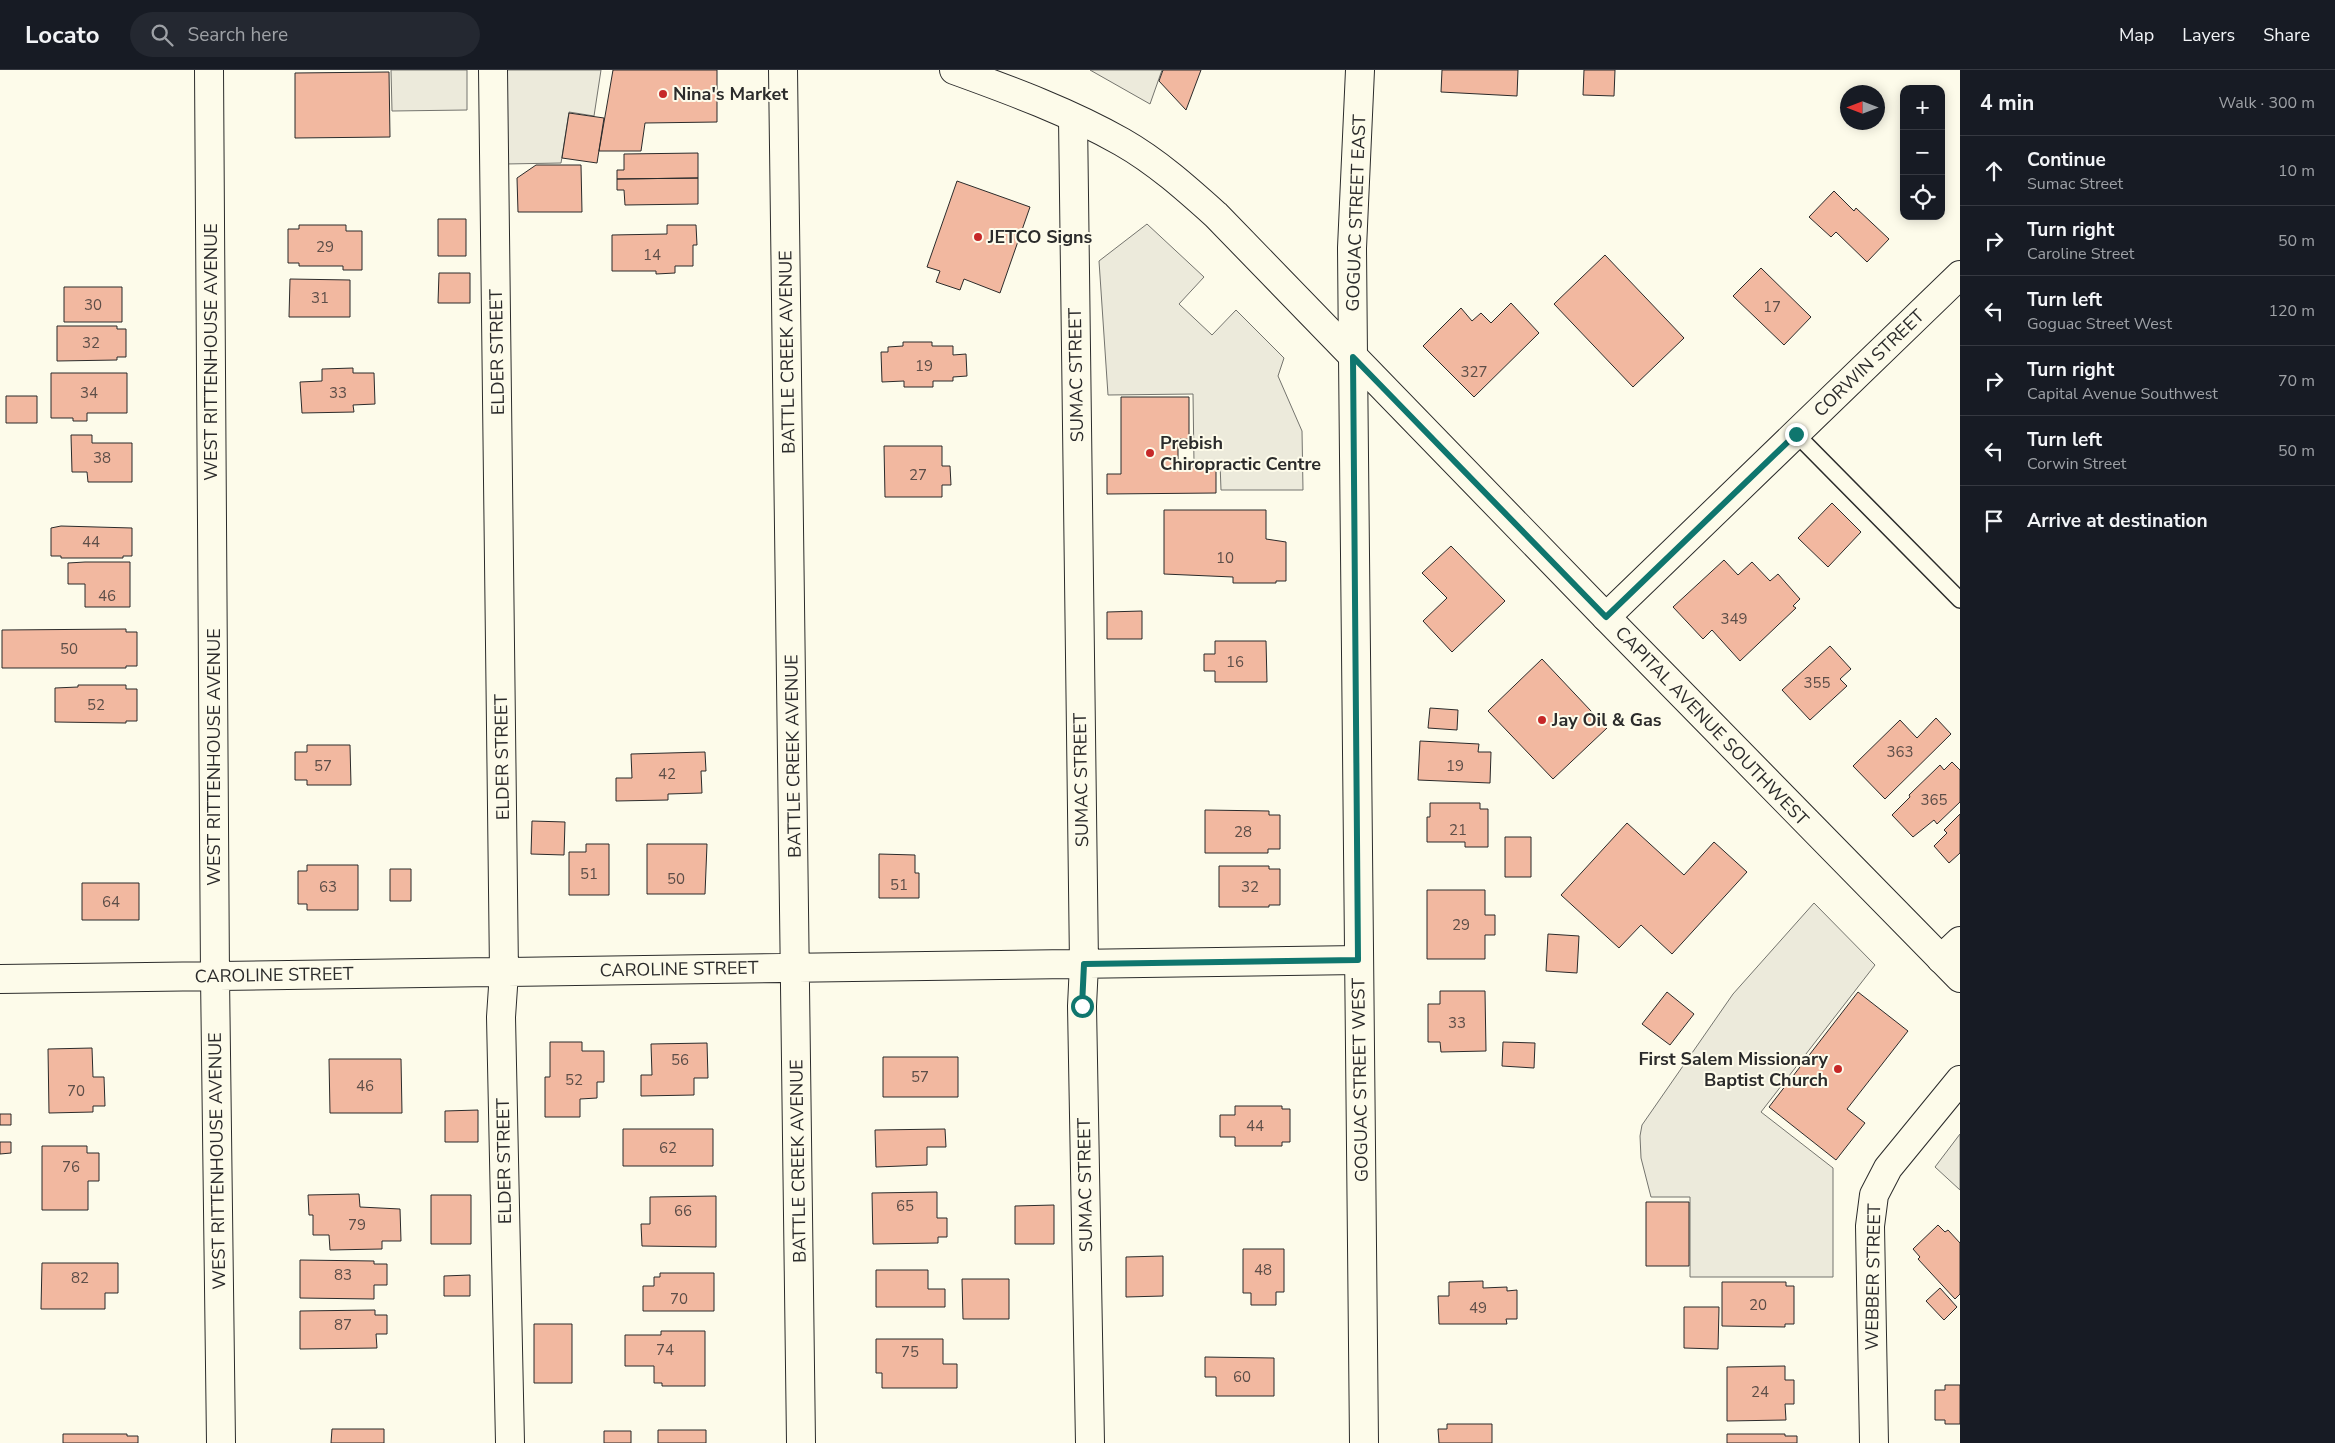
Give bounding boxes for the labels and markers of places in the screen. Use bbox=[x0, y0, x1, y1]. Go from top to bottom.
place label: Nina's Market bbox=[673, 82, 788, 106]
marker: Nina's Market bbox=[657, 88, 669, 100]
place label: JETCO Signs bbox=[987, 225, 1093, 249]
marker: JETCO Signs bbox=[972, 231, 984, 243]
place label: Prebish Chiropractic Centre bbox=[1160, 431, 1321, 476]
marker: Prebish Chiropractic Centre bbox=[1144, 447, 1156, 459]
place label: Jay Oil & Gas bbox=[1551, 708, 1662, 732]
marker: Jay Oil & Gas bbox=[1536, 714, 1548, 726]
place label: First Salem Missionary Baptist Church bbox=[1638, 1047, 1829, 1092]
marker: First Salem Missionary Baptist Church bbox=[1832, 1063, 1844, 1075]

